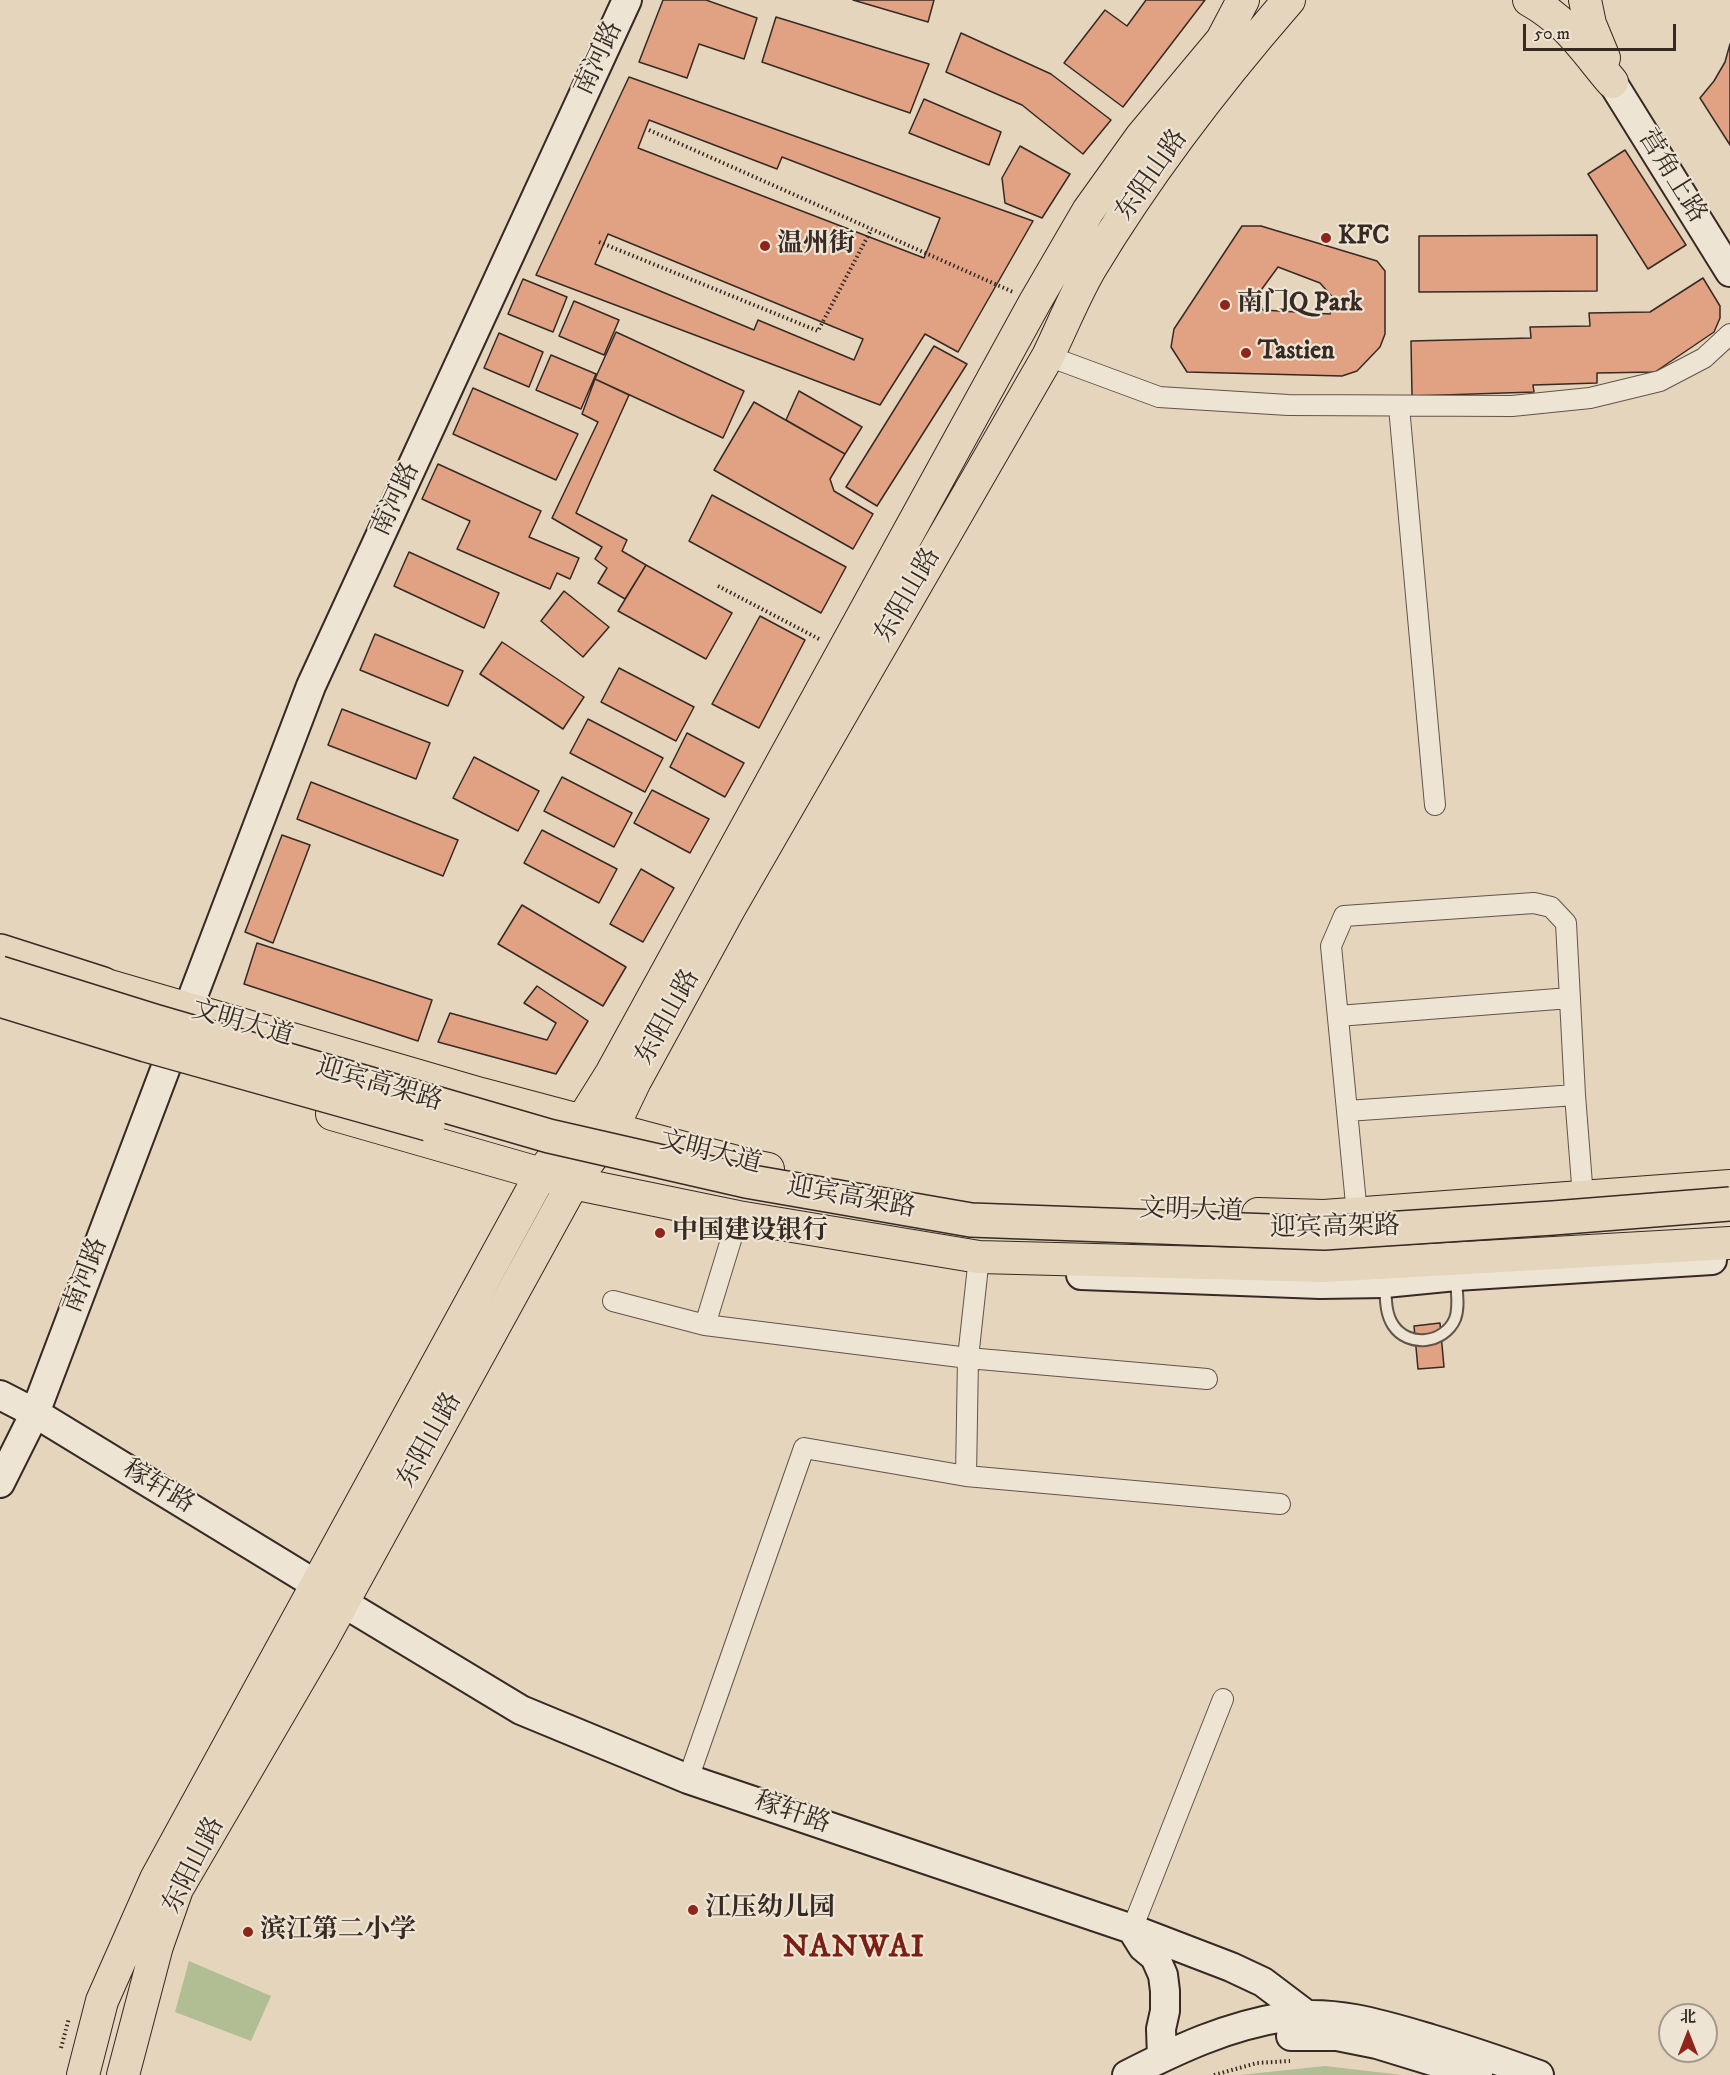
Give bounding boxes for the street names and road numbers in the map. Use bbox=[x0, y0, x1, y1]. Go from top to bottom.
street label: 南河路 bbox=[569, 17, 631, 101]
street label: 东阳山路 bbox=[1110, 124, 1196, 228]
street label: 营角上路 bbox=[1630, 125, 1712, 229]
street label: 南河路 bbox=[366, 458, 428, 542]
street label: 东阳山路 bbox=[869, 543, 949, 649]
street label: 东阳山路 bbox=[630, 965, 708, 1071]
street label: 文明大道 bbox=[188, 996, 296, 1054]
street label: 迎宾高架路 bbox=[312, 1053, 446, 1119]
street label: 文明大道 bbox=[656, 1126, 764, 1182]
street label: 迎宾高架路 bbox=[784, 1172, 918, 1226]
street label: 文明大道 bbox=[1138, 1195, 1244, 1229]
street label: 迎宾高架路 bbox=[1270, 1212, 1400, 1246]
street label: 南河路 bbox=[58, 1234, 116, 1318]
street label: 东阳山路 bbox=[392, 1388, 470, 1494]
street label: 稼轩路 bbox=[117, 1455, 199, 1521]
street label: 稼轩路 bbox=[750, 1787, 834, 1841]
street label: 东阳山路 bbox=[157, 1813, 233, 1919]

